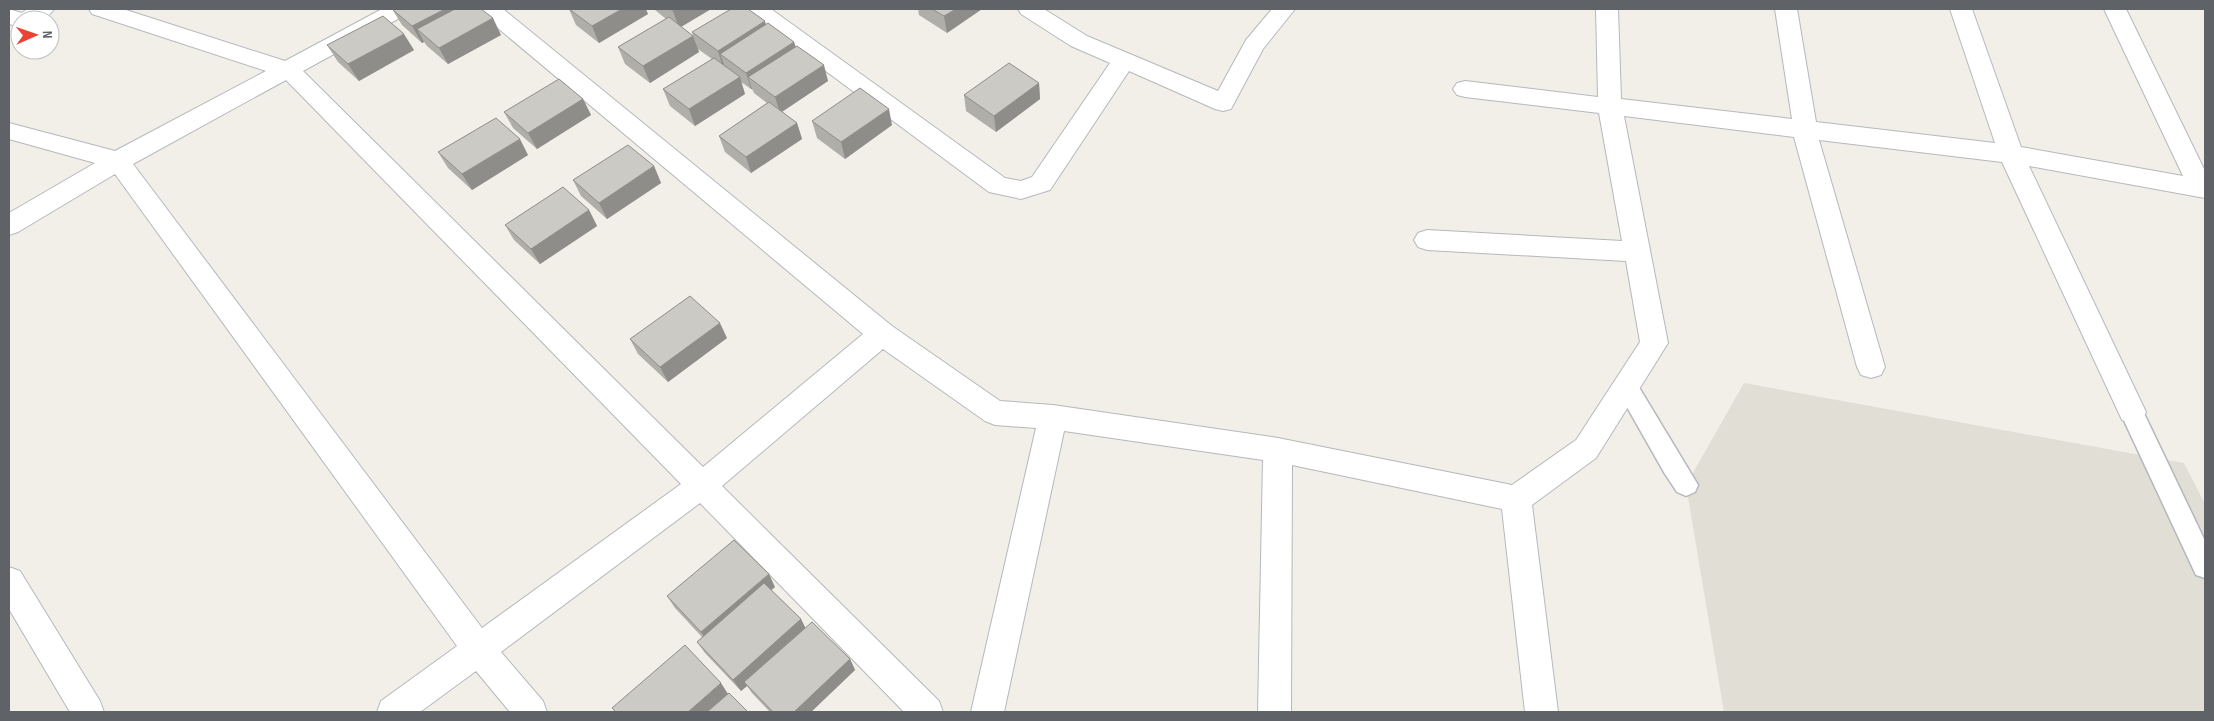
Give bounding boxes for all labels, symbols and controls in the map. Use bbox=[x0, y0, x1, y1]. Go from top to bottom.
north arrow bbox=[10, 10, 60, 60]
text: N bbox=[39, 31, 56, 39]

